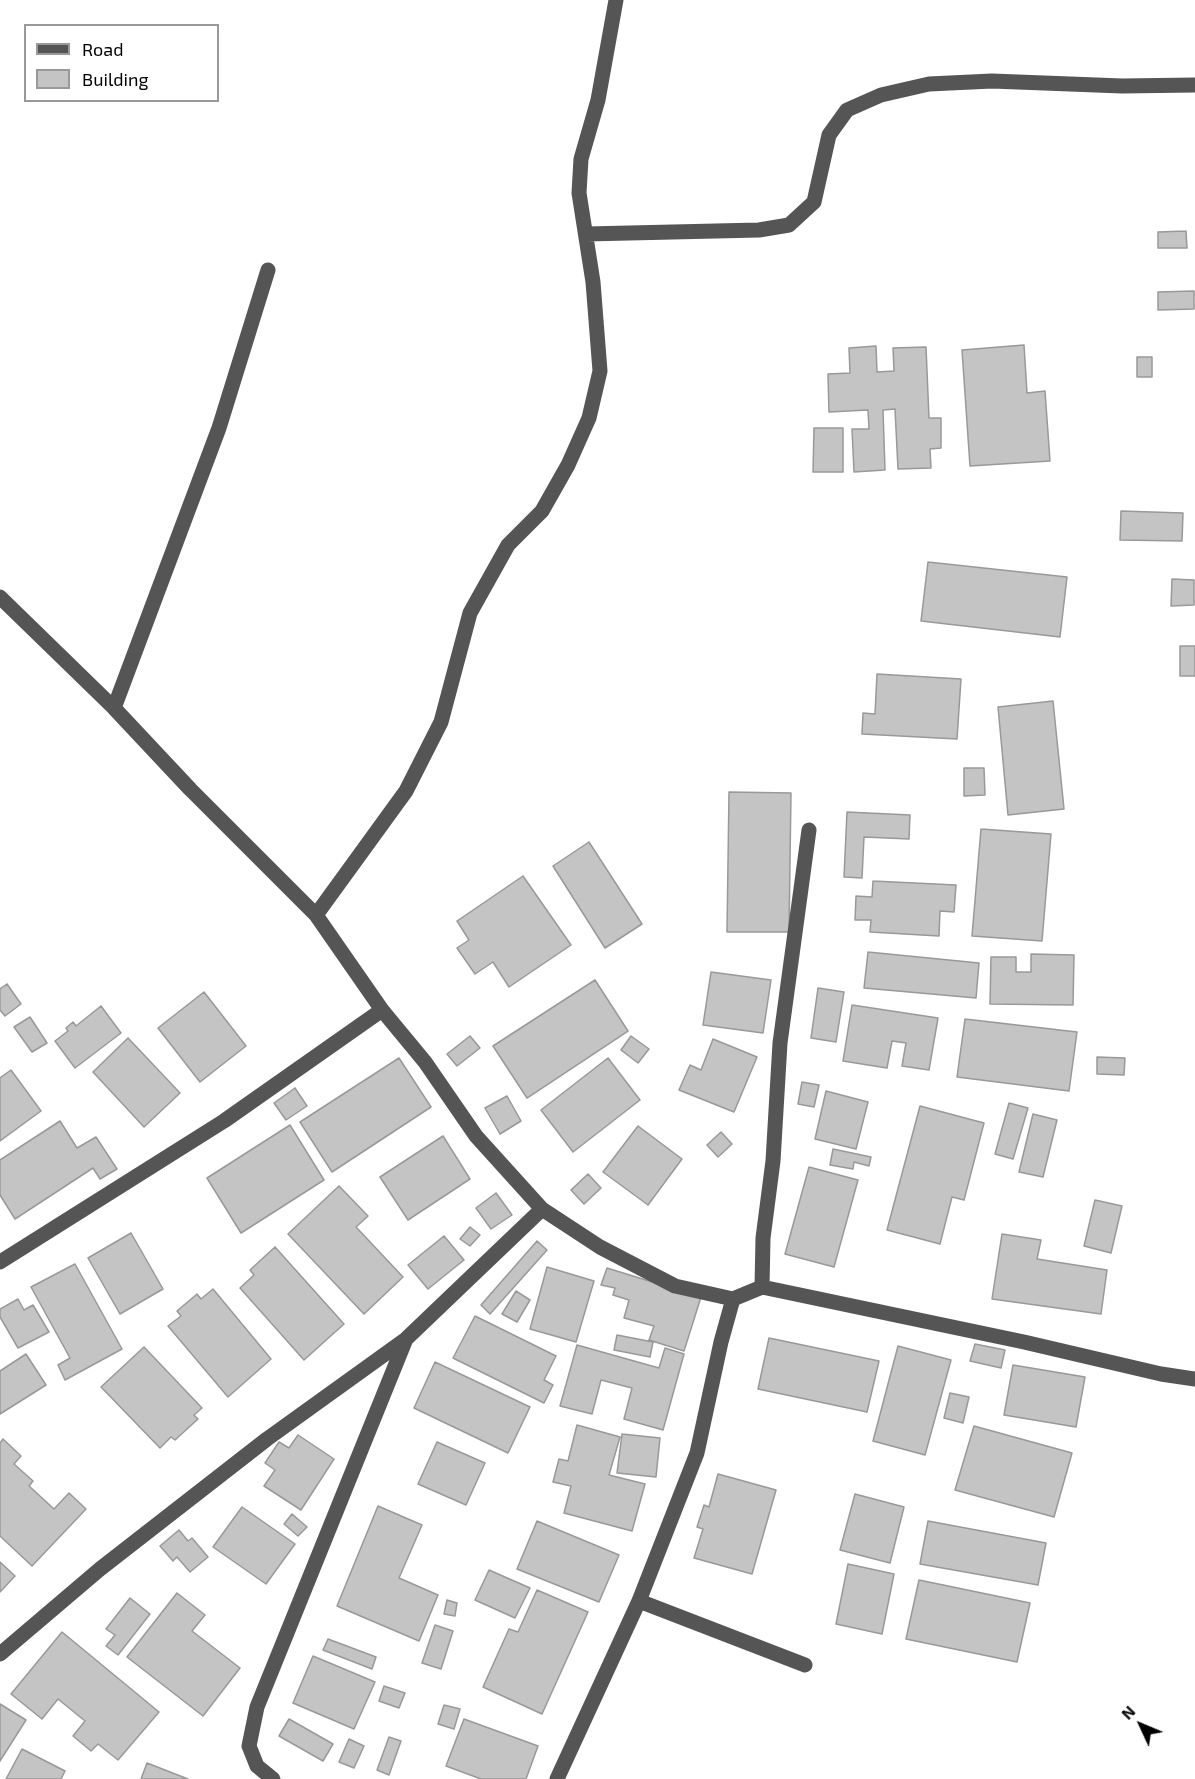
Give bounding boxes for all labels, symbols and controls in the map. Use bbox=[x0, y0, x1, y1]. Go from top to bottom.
legend bbox=[24, 24, 219, 102]
text: Road bbox=[82, 38, 123, 60]
text: Building bbox=[82, 68, 149, 90]
north arrow bbox=[1111, 1695, 1171, 1755]
text: N bbox=[1117, 1701, 1139, 1723]

